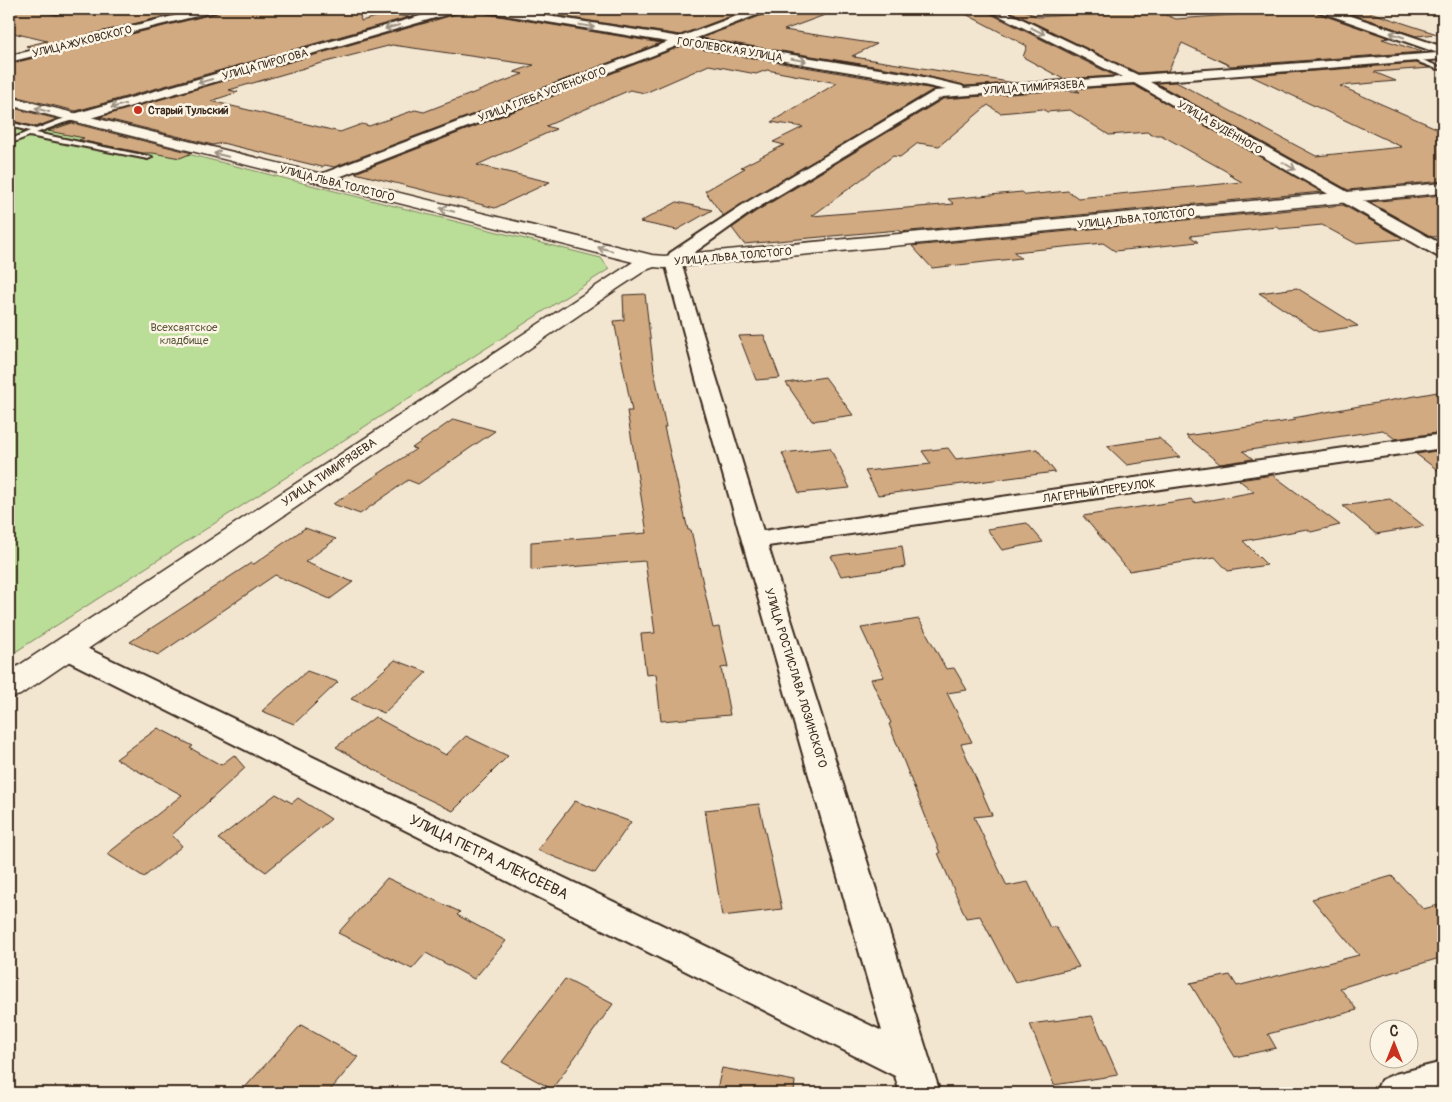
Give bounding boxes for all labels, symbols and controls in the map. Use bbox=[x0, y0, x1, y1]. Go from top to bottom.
one-way arrow bbox=[579, 21, 595, 31]
street label: УЛИЦА ЖУКОВСКОГО bbox=[31, 23, 133, 60]
one-way arrow bbox=[384, 23, 400, 33]
one-way arrow bbox=[1030, 26, 1045, 36]
one-way arrow bbox=[1390, 30, 1406, 39]
street label: ГОГОЛЕВСКАЯ УЛИЦА bbox=[676, 35, 784, 64]
street label: УЛИЦА ПИРОГОВА bbox=[221, 46, 309, 83]
one-way arrow bbox=[791, 56, 807, 66]
street label: УЛИЦА ГЛЕБА УСПЕНСКОГО bbox=[476, 64, 608, 125]
one-way arrow bbox=[198, 77, 214, 87]
street label: УЛИЦА ТИМИРЯЗЕВА bbox=[983, 77, 1085, 98]
street label: УЛИЦА БУДЁННОГО bbox=[1175, 98, 1265, 157]
one-way arrow bbox=[110, 102, 126, 112]
one-way arrow bbox=[35, 104, 51, 114]
marker: Старый Тульский bbox=[132, 104, 144, 116]
place label: Старый Тульский bbox=[148, 104, 228, 117]
one-way arrow bbox=[214, 149, 230, 159]
one-way arrow bbox=[1281, 161, 1296, 171]
street label: УЛИЦА ЛЬВА ТОЛСТОГО bbox=[278, 163, 396, 204]
one-way arrow bbox=[439, 205, 455, 214]
street label: УЛИЦА ЛЬВА ТОЛСТОГО bbox=[1077, 206, 1195, 231]
one-way arrow bbox=[597, 244, 613, 253]
street label: УЛИЦА ЛЬВА ТОЛСТОГО bbox=[674, 245, 792, 268]
park label: Всехсвятское кладбище bbox=[150, 321, 218, 347]
street label: УЛИЦА ТИМИРЯЗЕВА bbox=[279, 435, 380, 510]
street label: ЛАГЕРНЫЙ ПЕРЕУЛОК bbox=[1041, 476, 1156, 507]
street label: УЛИЦА РОСТИСЛАВА ЛОЗИНСКОГО bbox=[761, 587, 830, 770]
street label: УЛИЦА ПЕТРА АЛЕКСЕЕВА bbox=[406, 811, 572, 904]
north arrow bbox=[1370, 1020, 1420, 1070]
text: С bbox=[1390, 1023, 1399, 1040]

